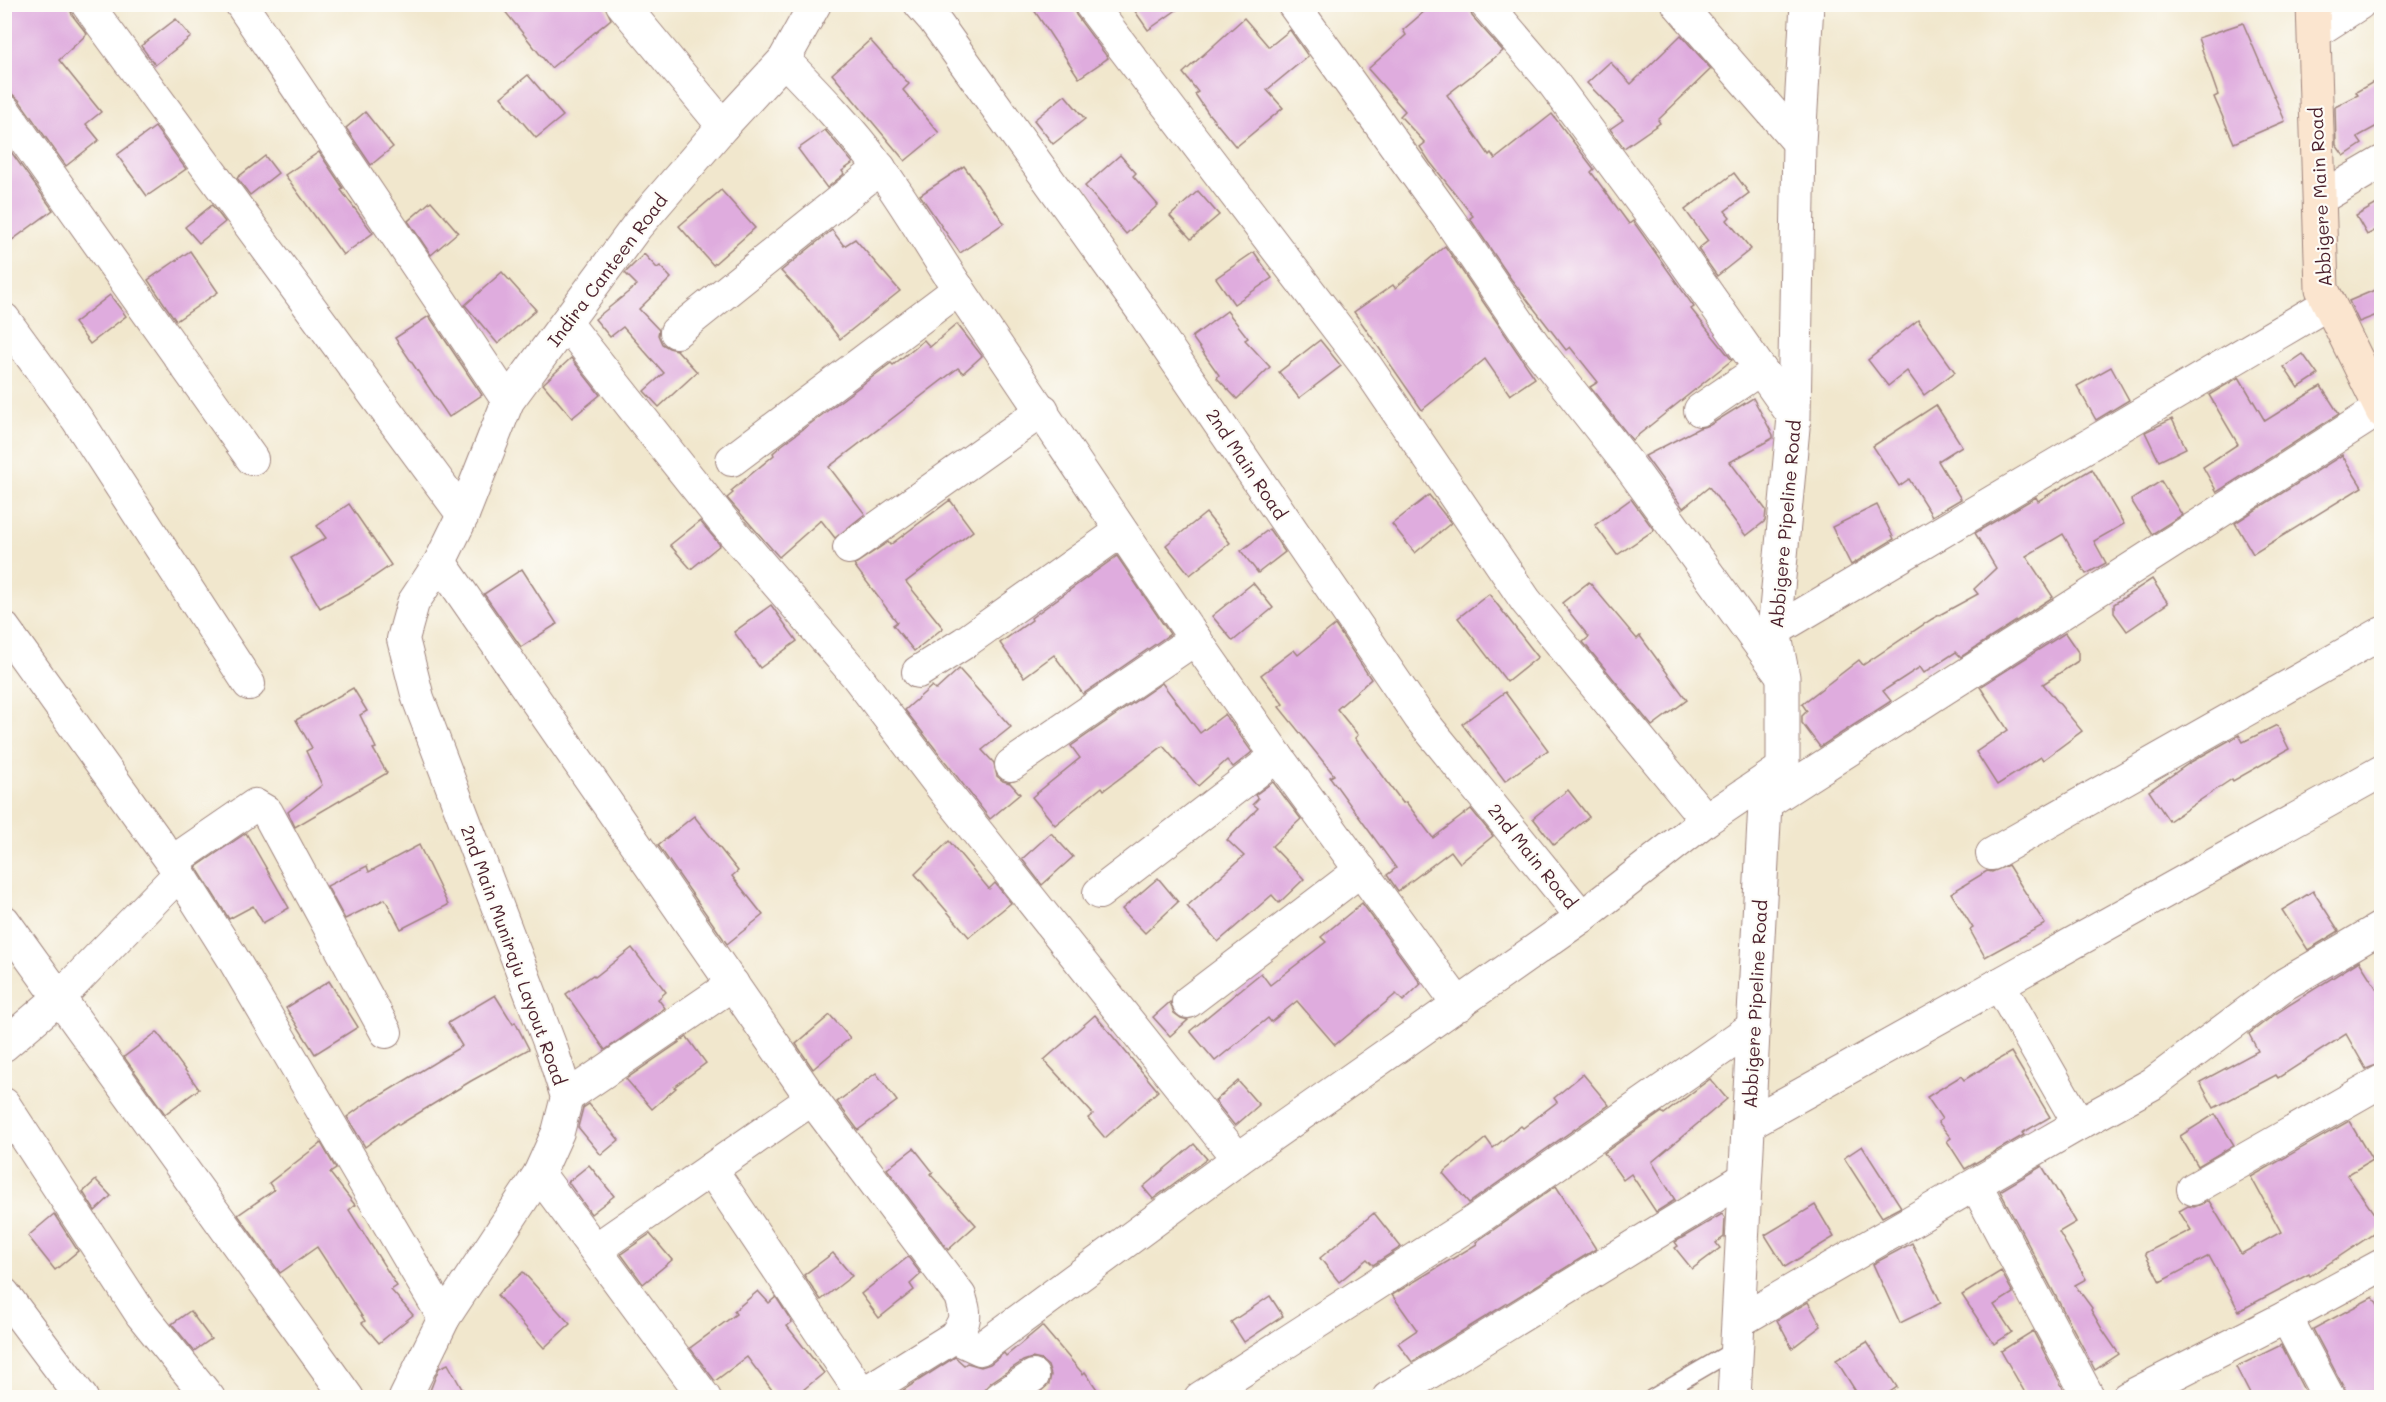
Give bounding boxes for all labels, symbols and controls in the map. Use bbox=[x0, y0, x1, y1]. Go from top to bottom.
street label: Abbigere Main Road bbox=[2303, 106, 2337, 288]
street label: Indira Canteen Road bbox=[542, 189, 672, 351]
street label: 2nd Main Road bbox=[1201, 404, 1293, 524]
street label: Abbigere Pipeline Road bbox=[1764, 419, 1806, 629]
street label: 2nd Main Road bbox=[1483, 798, 1583, 914]
street label: 2nd Main Muniraju Layout Road bbox=[456, 822, 572, 1088]
street label: Abbigere Pipeline Road bbox=[1738, 899, 1772, 1109]

